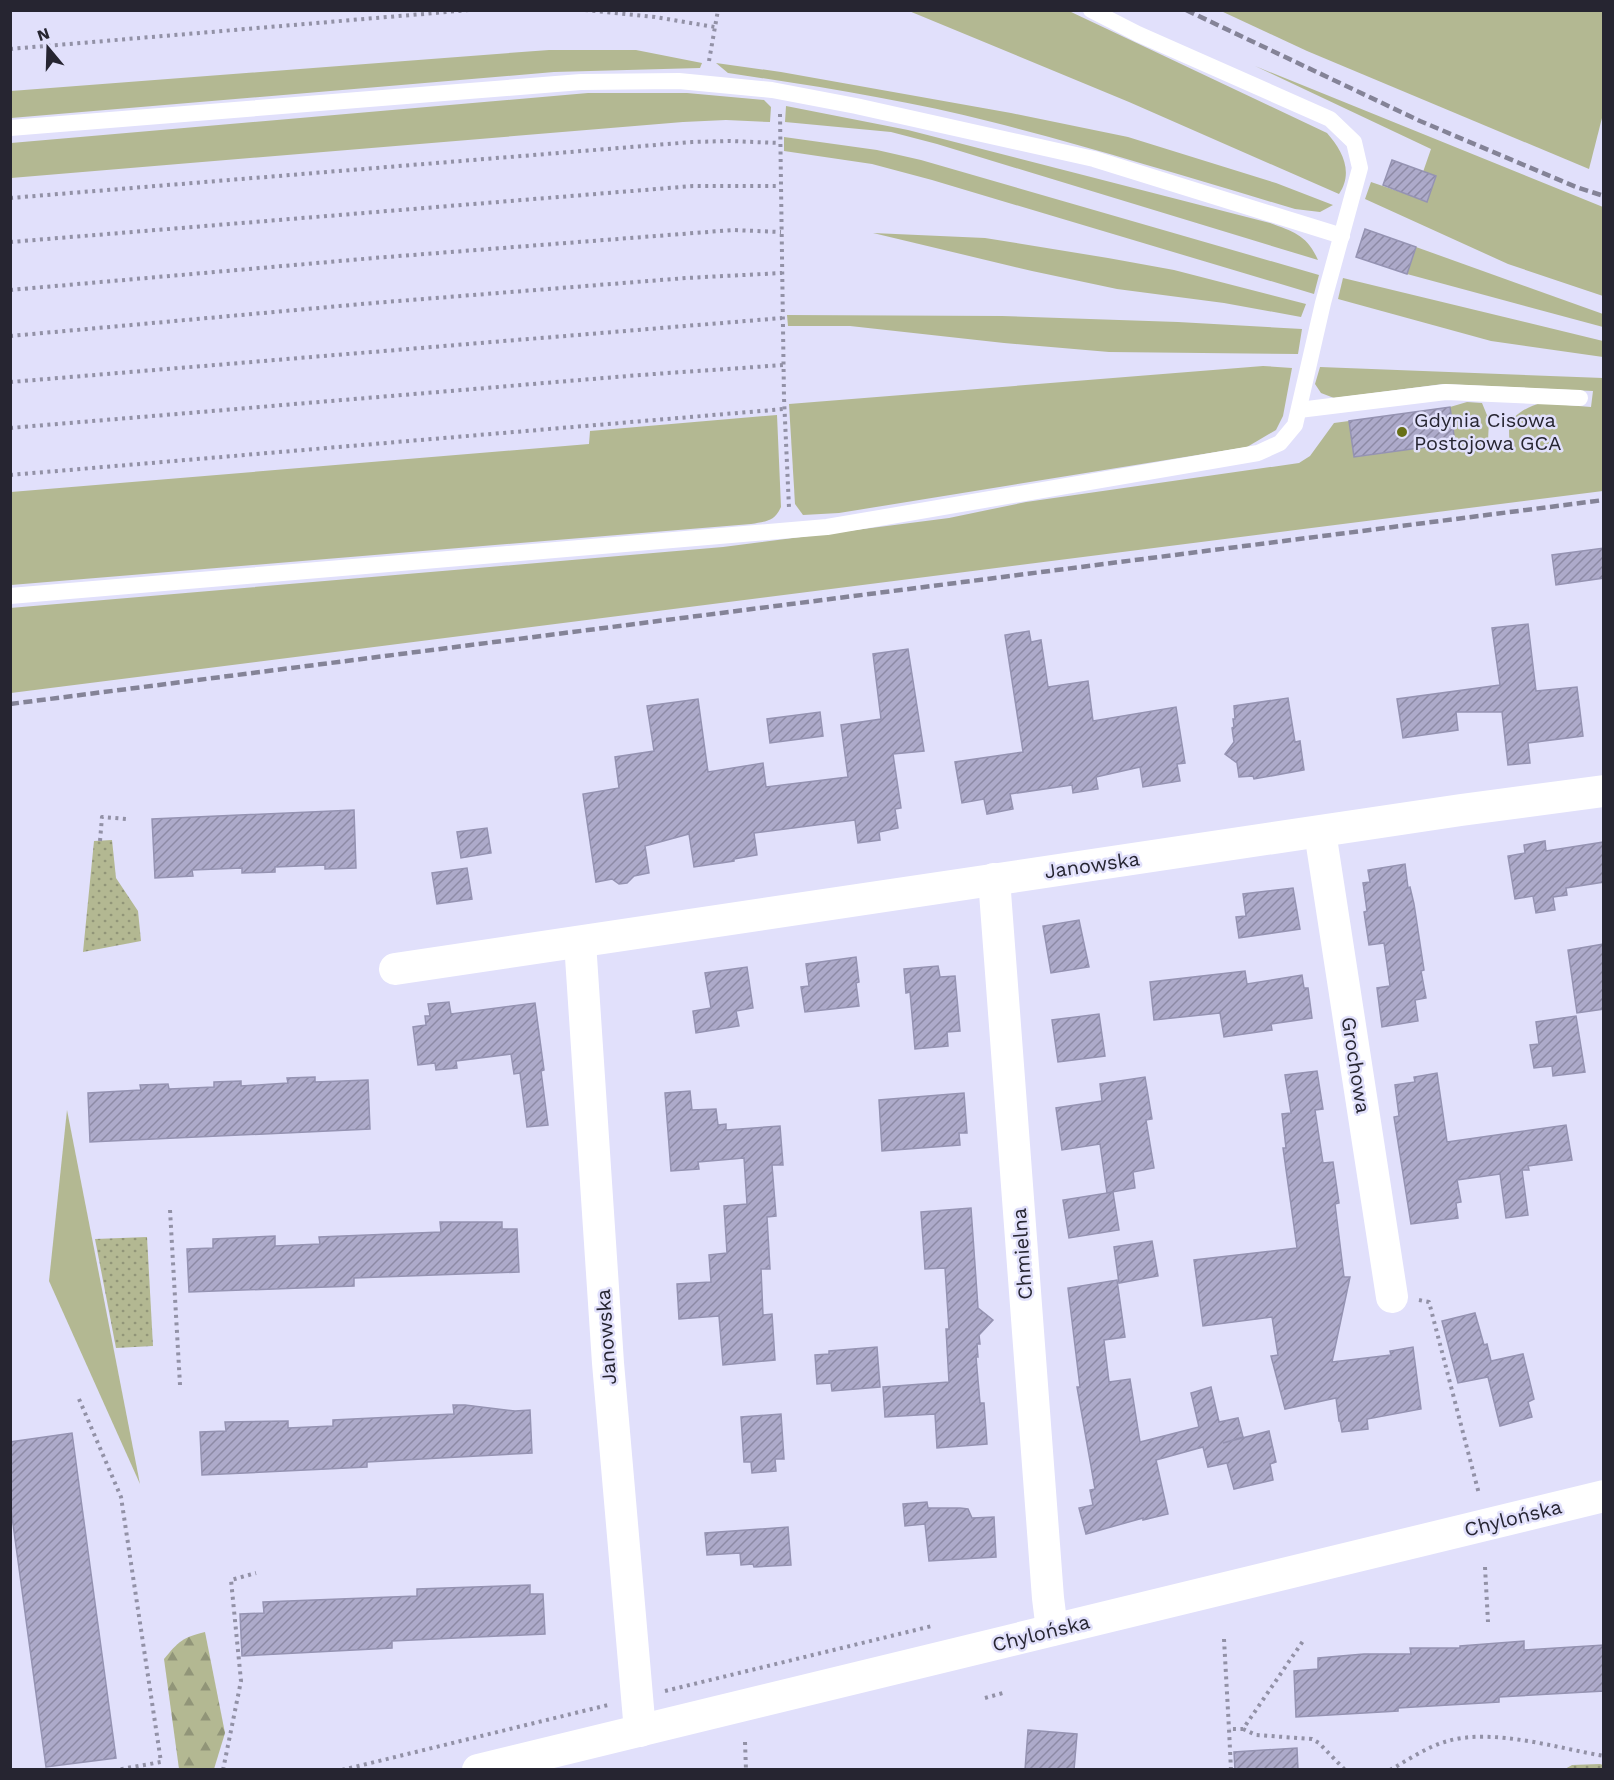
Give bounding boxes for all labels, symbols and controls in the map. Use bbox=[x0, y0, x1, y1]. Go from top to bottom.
north arrow bbox=[18, 18, 78, 78]
text: N bbox=[35, 23, 52, 45]
place label: Gdynia Cisowa Postojowa GCA bbox=[1414, 408, 1562, 455]
marker: Gdynia Cisowa Postojowa GCA bbox=[1395, 425, 1409, 439]
street label: Janowska bbox=[1043, 846, 1141, 884]
street label: Grochowa bbox=[1337, 1015, 1375, 1115]
street label: Chmielna bbox=[1007, 1207, 1037, 1301]
street label: Janowska bbox=[591, 1288, 621, 1386]
street label: Chylońska bbox=[1462, 1494, 1564, 1542]
street label: Chylońska bbox=[990, 1609, 1092, 1657]

